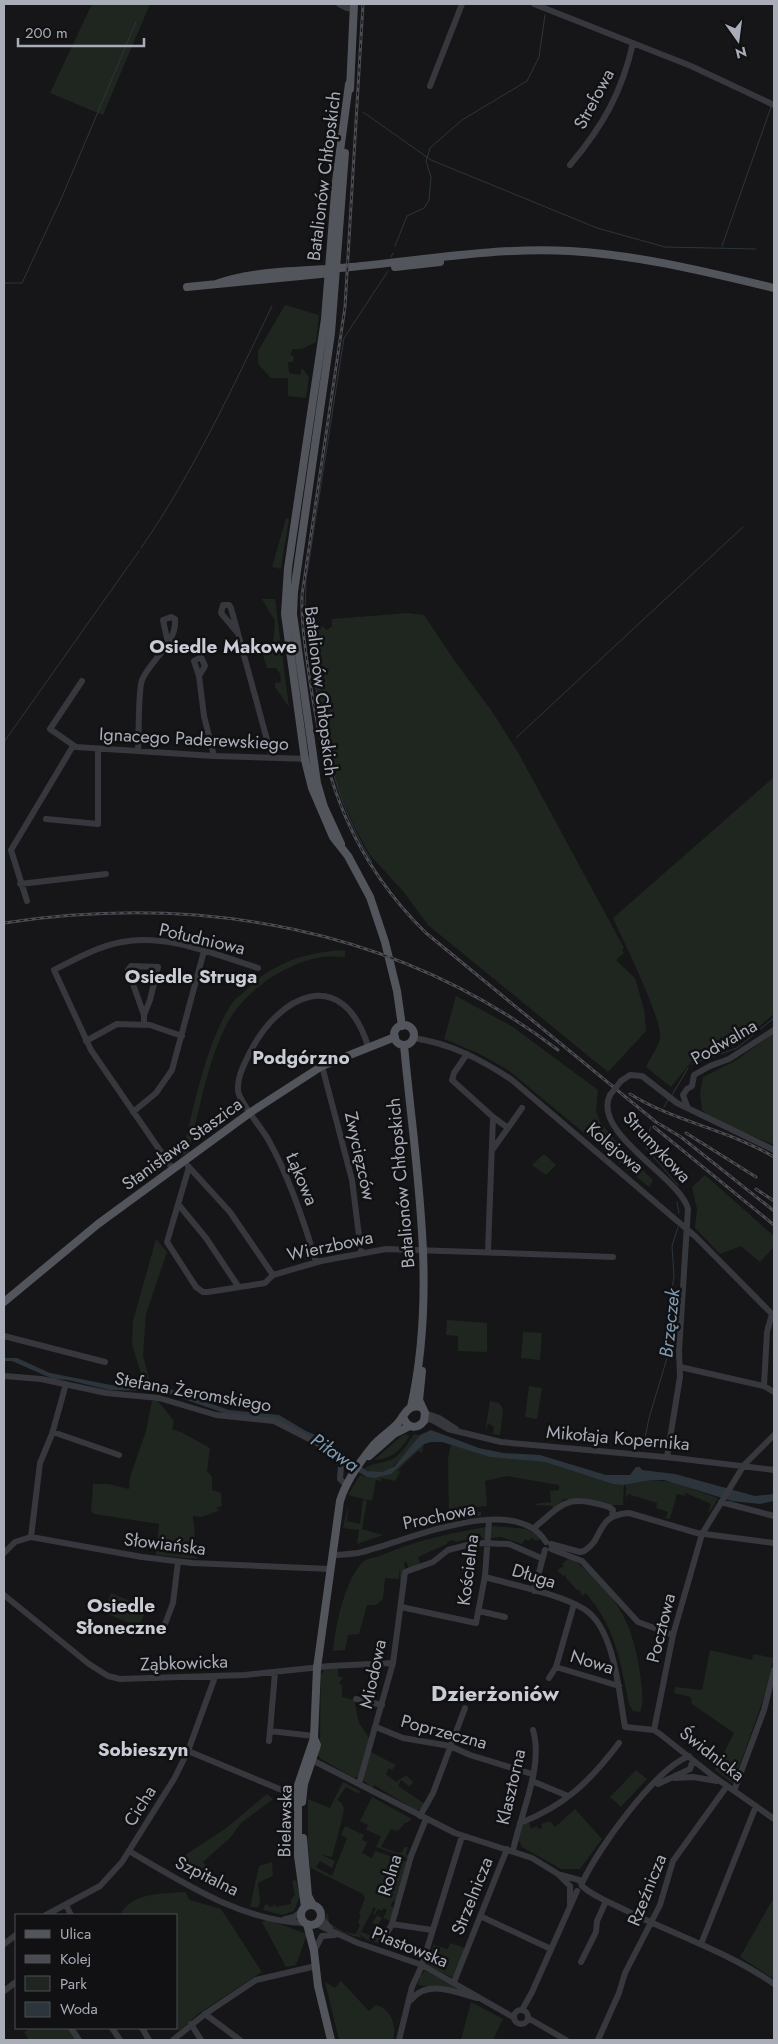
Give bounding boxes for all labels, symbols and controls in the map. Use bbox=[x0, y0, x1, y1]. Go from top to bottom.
scale bar bbox=[18, 15, 144, 47]
north arrow bbox=[713, 15, 763, 65]
text: 200 m bbox=[25, 22, 68, 44]
text: N bbox=[733, 42, 749, 64]
street label: Strefowa bbox=[567, 64, 621, 134]
street label: Batalionów Chłopskich bbox=[301, 90, 347, 262]
street label: Batalionów Chłopskich bbox=[298, 605, 344, 777]
district label: Osiedle Makowe bbox=[149, 633, 297, 660]
street label: Ignacego Paderewskiego bbox=[98, 721, 290, 757]
street label: Południowa bbox=[156, 916, 248, 962]
district label: Osiedle Struga bbox=[125, 963, 257, 990]
street label: Podwalna bbox=[686, 1013, 762, 1071]
district label: Podgórzno bbox=[252, 1044, 350, 1071]
street label: Stanisława Staszica bbox=[116, 1091, 248, 1197]
street label: Batalionów Chłopskich bbox=[381, 1097, 421, 1269]
street label: Strumykowa bbox=[617, 1105, 697, 1189]
street label: Zwycięzców bbox=[338, 1109, 382, 1203]
street label: Kolejowa bbox=[581, 1116, 649, 1180]
street label: Łąkowa bbox=[279, 1148, 325, 1209]
street label: Wierzbowa bbox=[285, 1224, 375, 1268]
water label: Brzęczek bbox=[652, 1286, 687, 1359]
street label: Stefana Żeromskiego bbox=[113, 1365, 274, 1419]
street label: Mikołaja Kopernika bbox=[545, 1419, 691, 1457]
water label: Piława bbox=[305, 1427, 364, 1479]
street label: Prochowa bbox=[400, 1496, 478, 1536]
street label: Słowiańska bbox=[123, 1526, 207, 1562]
street label: Kościelna bbox=[451, 1533, 485, 1607]
street label: Długa bbox=[509, 1557, 559, 1595]
street label: Pocztowa bbox=[640, 1591, 682, 1665]
district label: Osiedle Słoneczne bbox=[75, 1592, 167, 1641]
street label: Miodowa bbox=[353, 1637, 393, 1711]
street label: Nowa bbox=[567, 1643, 617, 1681]
street label: Ząbkowicka bbox=[140, 1648, 228, 1678]
district label: Dzierżoniów bbox=[431, 1677, 559, 1709]
street label: Poprzeczna bbox=[398, 1708, 490, 1756]
street label: Świdnicka bbox=[674, 1720, 750, 1788]
district label: Sobieszyn bbox=[98, 1736, 188, 1763]
street label: Klasztorna bbox=[490, 1747, 532, 1827]
street label: Cicha bbox=[117, 1781, 163, 1831]
street label: Bielawska bbox=[271, 1784, 299, 1858]
street label: Szpitalna bbox=[171, 1849, 243, 1903]
street label: Rzeźnicza bbox=[621, 1850, 673, 1930]
street label: Rolna bbox=[371, 1851, 409, 1899]
street label: Strzelnicza bbox=[445, 1853, 499, 1939]
legend bbox=[15, 1914, 178, 2029]
street label: Piastowska bbox=[368, 1920, 452, 1974]
text: Ulica bbox=[60, 1923, 91, 1945]
text: Kolej bbox=[60, 1948, 91, 1970]
text: Park bbox=[60, 1973, 87, 1995]
text: Woda bbox=[60, 1998, 98, 2020]

